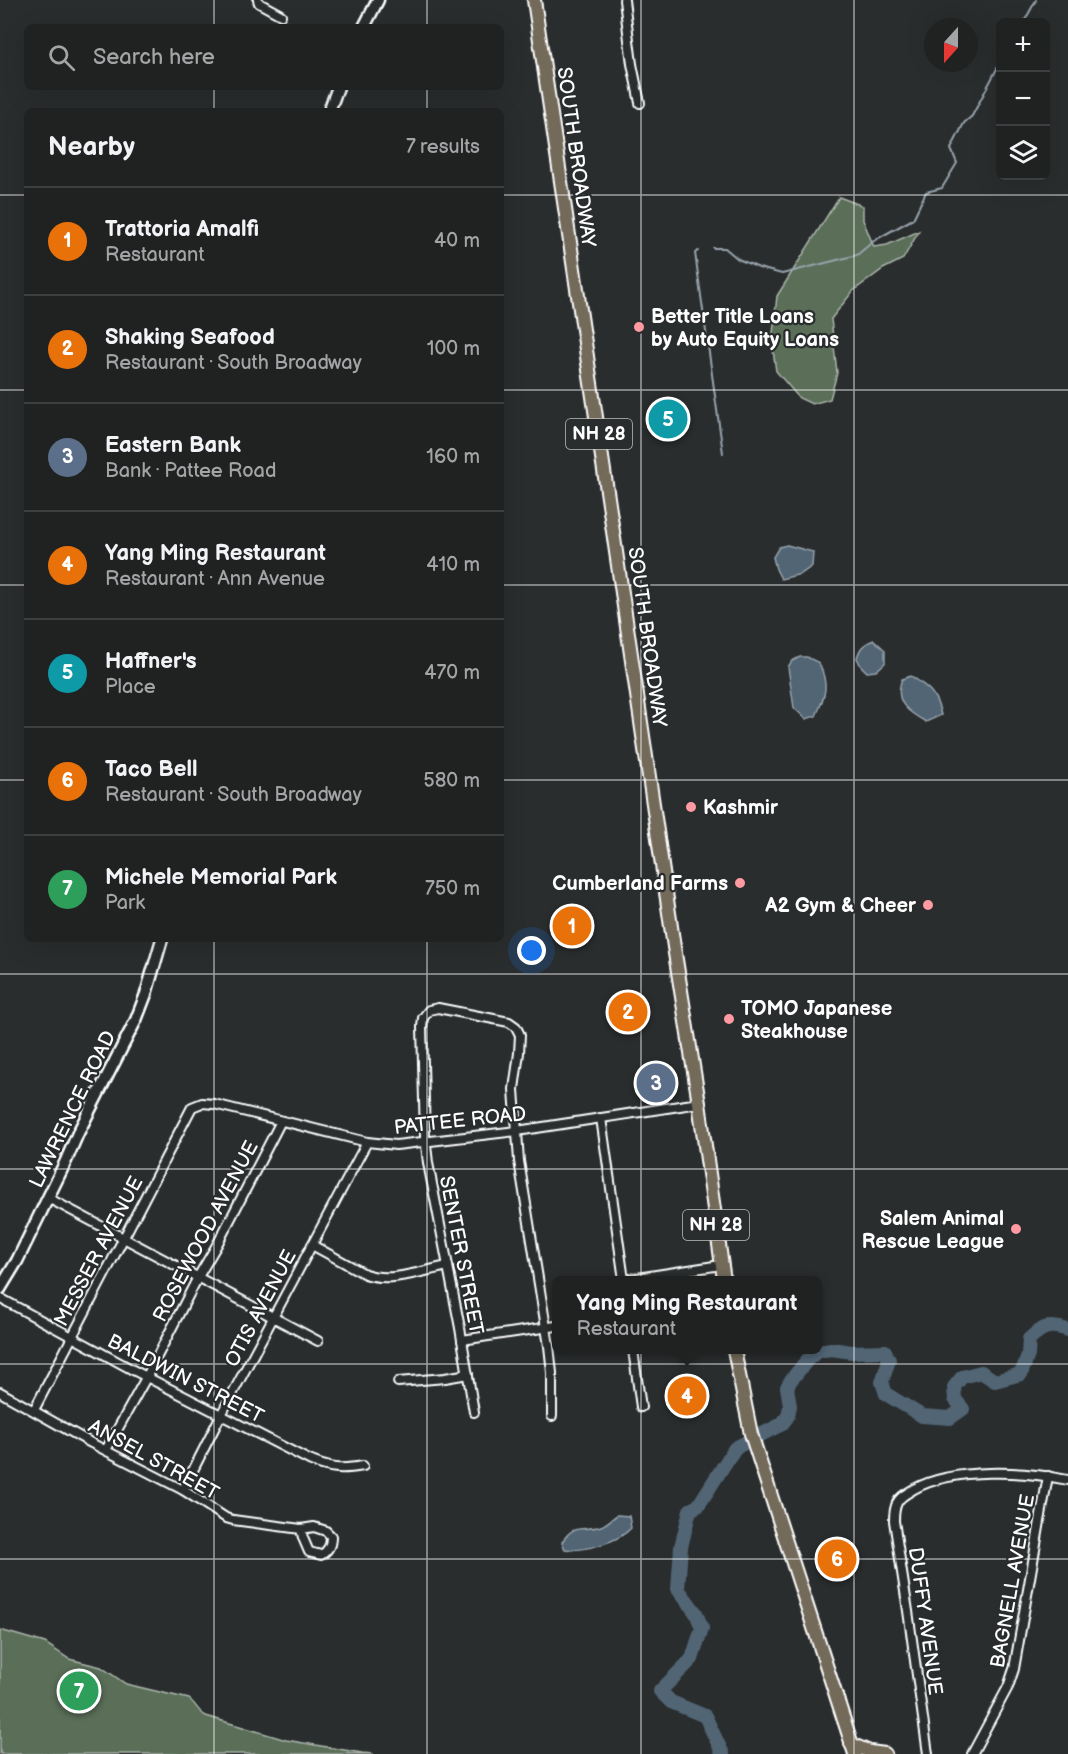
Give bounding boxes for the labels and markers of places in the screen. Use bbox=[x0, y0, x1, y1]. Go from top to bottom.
place label: Better Title Loans by Auto Equity Loans bbox=[651, 305, 839, 352]
marker: Better Title Loans by Auto Equity Loans bbox=[632, 320, 646, 334]
pin: 5 bbox=[648, 396, 688, 442]
place label: Kashmir bbox=[703, 796, 779, 820]
marker: Kashmir bbox=[684, 800, 698, 814]
place label: Cumberland Farms bbox=[552, 872, 728, 896]
marker: Cumberland Farms bbox=[733, 876, 747, 890]
place label: A2 Gym & Cheer bbox=[764, 894, 917, 918]
marker: A2 Gym & Cheer bbox=[921, 898, 935, 912]
pin: 1 bbox=[552, 904, 592, 948]
pin: 2 bbox=[608, 990, 648, 1034]
place label: TOMO Japanese Steakhouse bbox=[741, 997, 892, 1044]
marker: TOMO Japanese Steakhouse bbox=[722, 1012, 736, 1026]
pin: 3 bbox=[636, 1060, 676, 1106]
place label: Salem Animal Rescue League bbox=[862, 1207, 1004, 1254]
marker: Salem Animal Rescue League bbox=[1009, 1222, 1023, 1236]
pin: 4 bbox=[668, 1374, 706, 1418]
pin: 6 bbox=[818, 1536, 856, 1582]
pin: 7 bbox=[60, 1668, 98, 1714]

